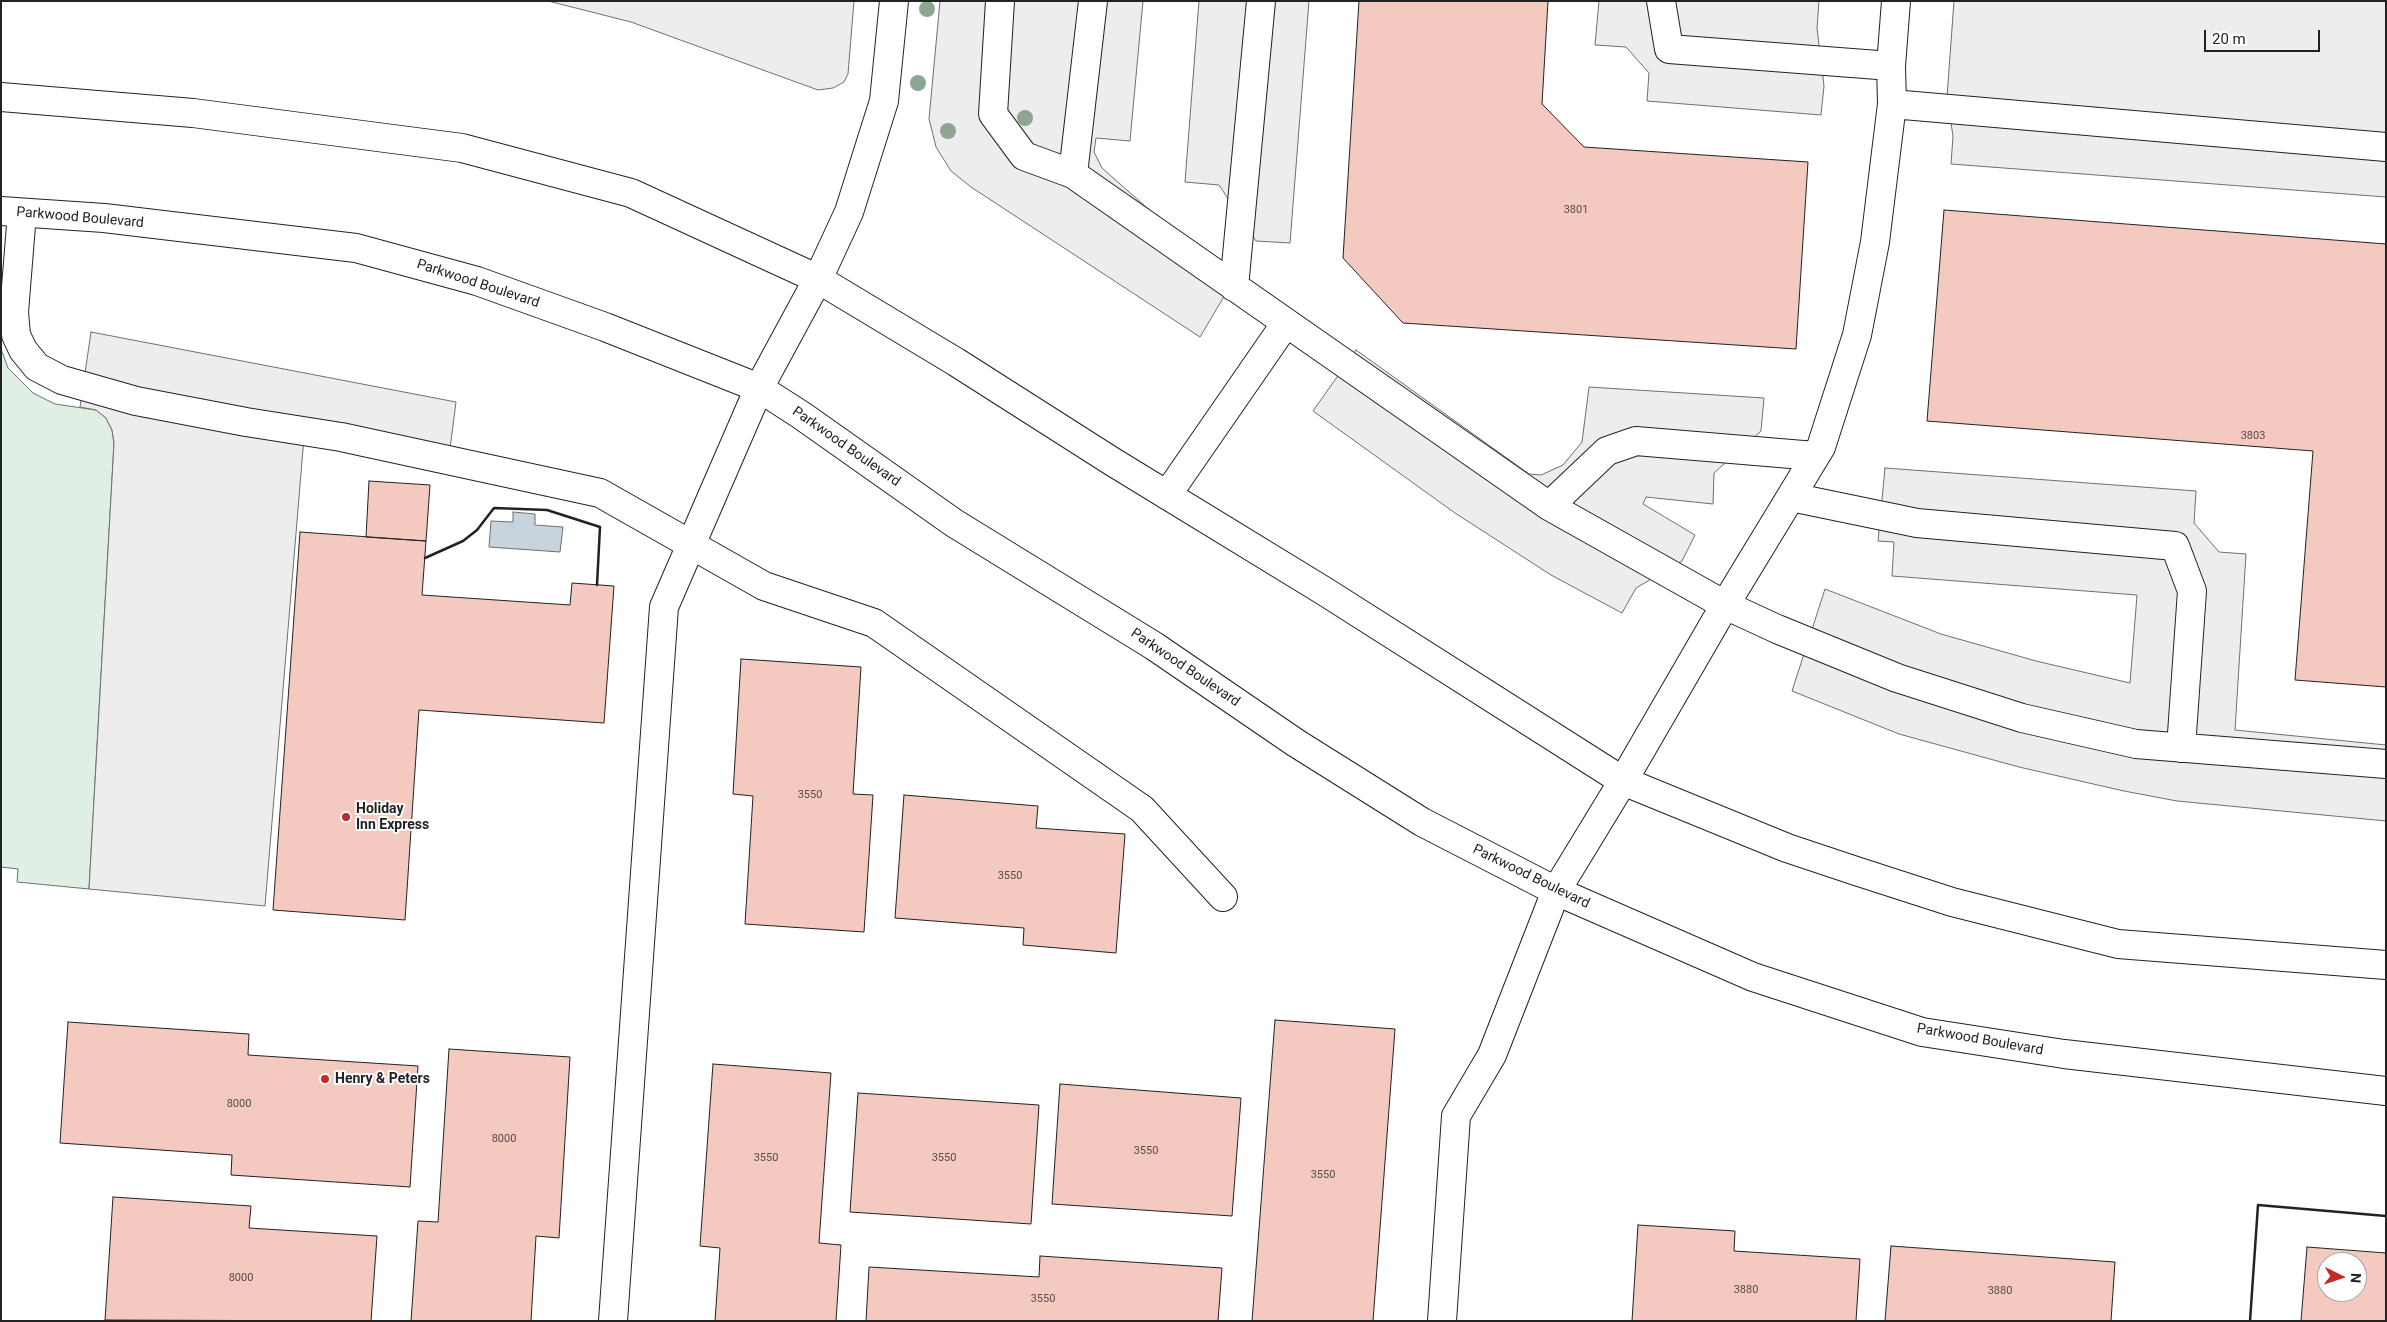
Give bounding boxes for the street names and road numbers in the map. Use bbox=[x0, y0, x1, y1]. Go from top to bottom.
street label: Parkwood Boulevard bbox=[15, 204, 145, 232]
street label: Parkwood Boulevard bbox=[415, 256, 541, 312]
street label: Parkwood Boulevard bbox=[789, 403, 903, 491]
street label: Parkwood Boulevard bbox=[1127, 625, 1243, 711]
street label: Parkwood Boulevard bbox=[1470, 841, 1592, 913]
street label: Parkwood Boulevard bbox=[1915, 1021, 2045, 1059]

